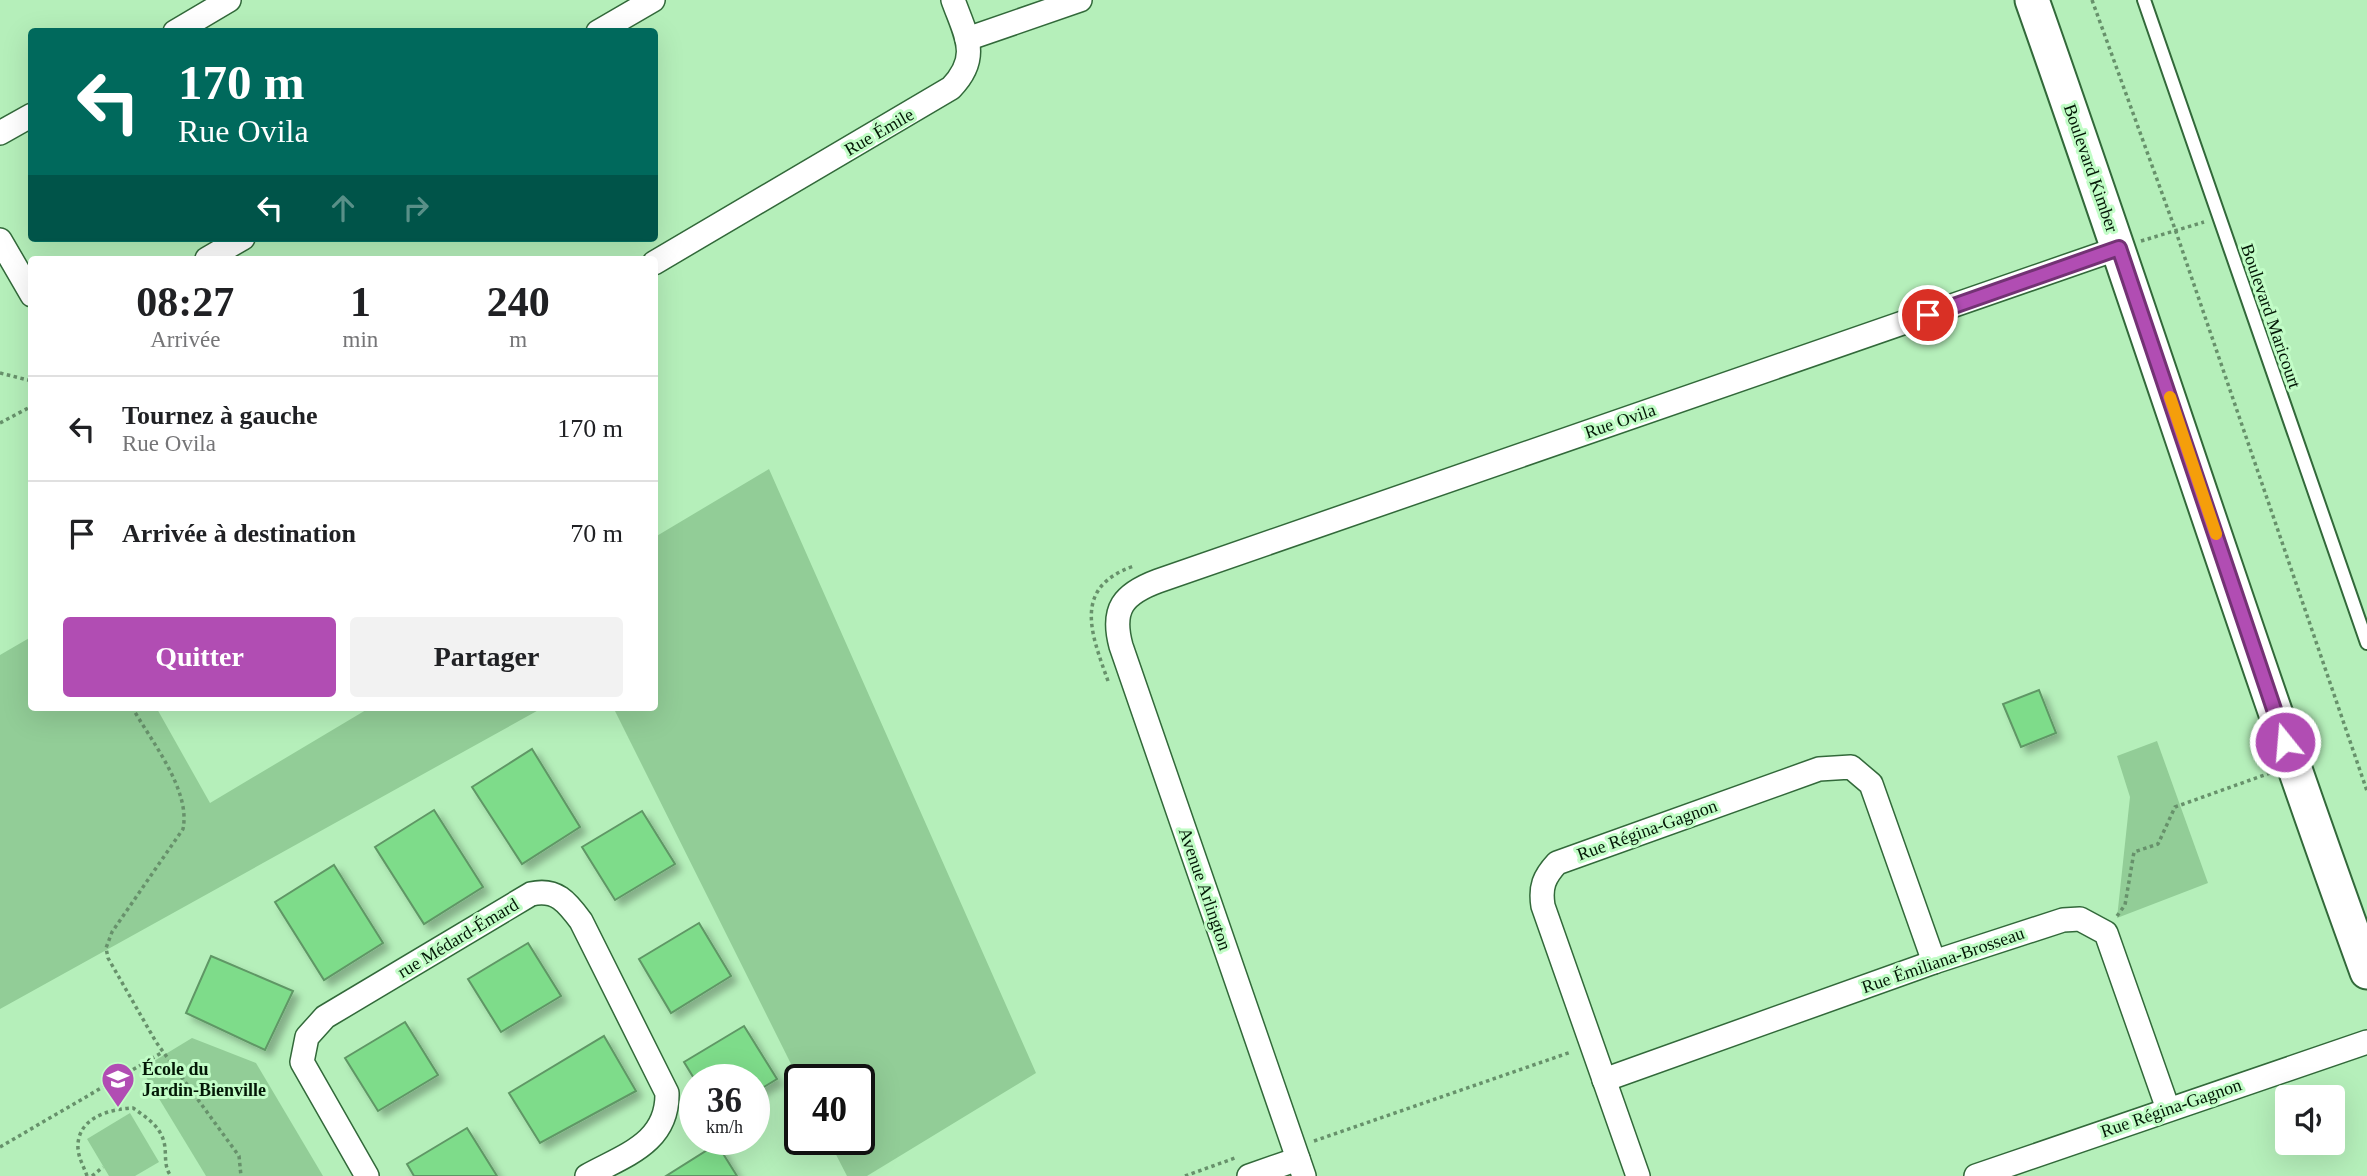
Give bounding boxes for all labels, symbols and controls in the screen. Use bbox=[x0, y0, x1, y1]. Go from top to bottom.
text: 170 m bbox=[178, 55, 305, 110]
icon: left bbox=[63, 56, 154, 147]
street label: Boulevard Kimber bbox=[2060, 101, 2122, 235]
street label: Rue Émile bbox=[840, 103, 917, 160]
text: Rue Ovila bbox=[178, 113, 309, 149]
icon: left bbox=[251, 189, 289, 227]
icon: ahead bbox=[324, 189, 362, 227]
icon: right bbox=[397, 189, 435, 227]
street label: Boulevard Maricourt bbox=[2237, 241, 2305, 391]
text: 08:27 bbox=[136, 279, 234, 325]
text: 1 bbox=[350, 279, 371, 325]
text: 240 bbox=[487, 279, 550, 325]
pin bbox=[1898, 285, 1958, 345]
icon: arrive bbox=[1909, 296, 1947, 334]
text: Arrivée bbox=[150, 327, 220, 352]
text: min bbox=[343, 327, 378, 352]
text: m bbox=[509, 327, 527, 352]
street label: Rue Ovila bbox=[1582, 400, 1658, 442]
text: Tournez à gauche bbox=[122, 401, 318, 430]
icon: left bbox=[63, 410, 101, 448]
text: 170 m bbox=[557, 414, 623, 443]
text: Rue Ovila bbox=[122, 431, 216, 456]
icon: arrive bbox=[63, 515, 101, 553]
text: Arrivée à destination bbox=[122, 519, 356, 548]
text: 70 m bbox=[570, 519, 623, 548]
button: Quitter bbox=[63, 617, 336, 697]
button: Partager bbox=[350, 617, 623, 697]
position arrow bbox=[2248, 705, 2322, 779]
street label: Rue Régina-Gagnon bbox=[1574, 795, 1720, 865]
street label: Avenue Arlington bbox=[1175, 825, 1235, 953]
street label: rue Médard-Émard bbox=[393, 893, 522, 982]
street label: Rue Émiliana-Brosseau bbox=[1859, 922, 2027, 997]
place label: École du Jardin-Bienville bbox=[142, 1058, 266, 1100]
school or university icon: École du Jardin-Bienville bbox=[99, 1060, 137, 1109]
speed limit sign: 40 bbox=[784, 1064, 875, 1155]
street label: Rue Régina-Gagnon bbox=[2098, 1075, 2244, 1141]
text: 36 bbox=[707, 1081, 742, 1120]
map controls bbox=[2275, 1085, 2345, 1155]
button: sound bbox=[2275, 1085, 2345, 1155]
text: km/h bbox=[706, 1117, 743, 1137]

